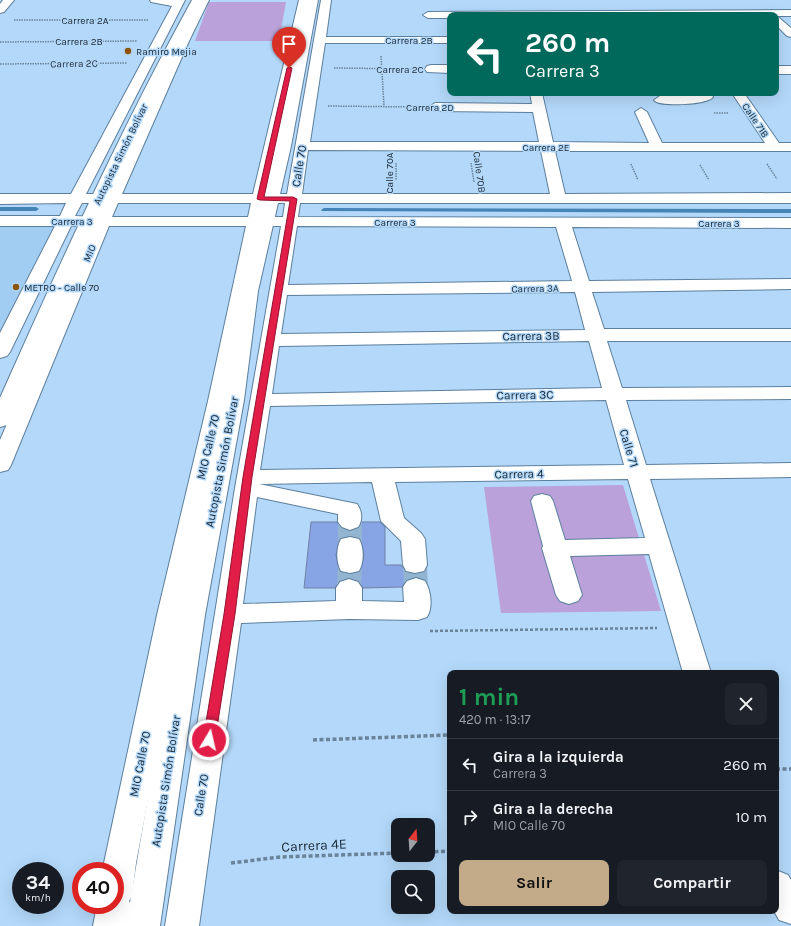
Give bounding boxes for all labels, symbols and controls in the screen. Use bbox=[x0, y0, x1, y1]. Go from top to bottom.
street label: Carrera 2A bbox=[61, 15, 109, 27]
text: 260 m bbox=[525, 26, 610, 59]
pin bbox=[272, 27, 306, 68]
icon: left bbox=[459, 28, 511, 80]
icon: arrive bbox=[278, 33, 300, 55]
street label: Carrera 2B bbox=[385, 35, 433, 47]
street label: Carrera 2B bbox=[55, 36, 103, 48]
marker: Ramiro Mejia bbox=[123, 46, 133, 56]
place label: Ramiro Mejia bbox=[136, 46, 197, 58]
street label: Carrera 2C bbox=[50, 58, 98, 70]
text: Carrera 3 bbox=[525, 60, 600, 82]
street label: Carrera 2C bbox=[376, 64, 424, 76]
street label: Calle 71B bbox=[739, 101, 771, 140]
street label: Autopista Simón Bolívar bbox=[91, 102, 151, 207]
street label: Carrera 2D bbox=[406, 102, 454, 114]
street label: Carrera 2E bbox=[523, 142, 569, 154]
street label: Calle 70 bbox=[289, 144, 309, 188]
street label: Calle 70B bbox=[470, 151, 488, 194]
street label: Calle 70A bbox=[384, 152, 396, 194]
street label: Carrera 3 bbox=[51, 216, 93, 228]
street label: Carrera 3 bbox=[374, 217, 416, 229]
street label: Carrera 3 bbox=[698, 218, 740, 230]
street label: MIO bbox=[81, 243, 99, 264]
marker: METRO - Calle 70 bbox=[11, 282, 21, 292]
place label: METRO - Calle 70 bbox=[24, 282, 99, 294]
street label: Carrera 3A bbox=[511, 283, 559, 295]
street label: Carrera 3B bbox=[502, 329, 560, 343]
street label: Carrera 3C bbox=[496, 388, 554, 402]
street label: Autopista Simón Bolívar bbox=[202, 395, 242, 528]
street label: MIO Calle 70 bbox=[194, 413, 222, 481]
street label: Calle 71 bbox=[617, 427, 641, 469]
street label: Carrera 4 bbox=[494, 467, 544, 481]
text: 1 min bbox=[459, 683, 519, 711]
button: close bbox=[725, 683, 767, 725]
text: 420 m · 13:17 bbox=[459, 712, 531, 727]
street label: Autopista Simón Bolívar bbox=[149, 714, 183, 848]
position arrow bbox=[188, 719, 230, 761]
street label: MIO Calle 70 bbox=[127, 730, 153, 798]
text: Gira a la izquierda bbox=[493, 748, 624, 766]
icon: left bbox=[459, 754, 481, 776]
text: 260 m bbox=[723, 756, 767, 774]
text: Carrera 3 bbox=[493, 766, 547, 781]
street label: Calle 70 bbox=[191, 773, 211, 817]
text: Gira a la derecha bbox=[493, 800, 613, 818]
icon: right bbox=[459, 806, 481, 828]
text: 10 m bbox=[736, 808, 767, 826]
north arrow bbox=[391, 818, 435, 862]
map controls bbox=[391, 818, 435, 914]
text: MIO Calle 70 bbox=[493, 818, 565, 833]
street label: Carrera 4E bbox=[281, 835, 347, 856]
button: Salir bbox=[459, 860, 609, 906]
button: Compartir bbox=[617, 860, 767, 906]
speed limit sign: 40 bbox=[72, 862, 124, 914]
button: search bbox=[391, 870, 435, 914]
text: 34 bbox=[26, 871, 50, 894]
text: km/h bbox=[25, 892, 51, 904]

